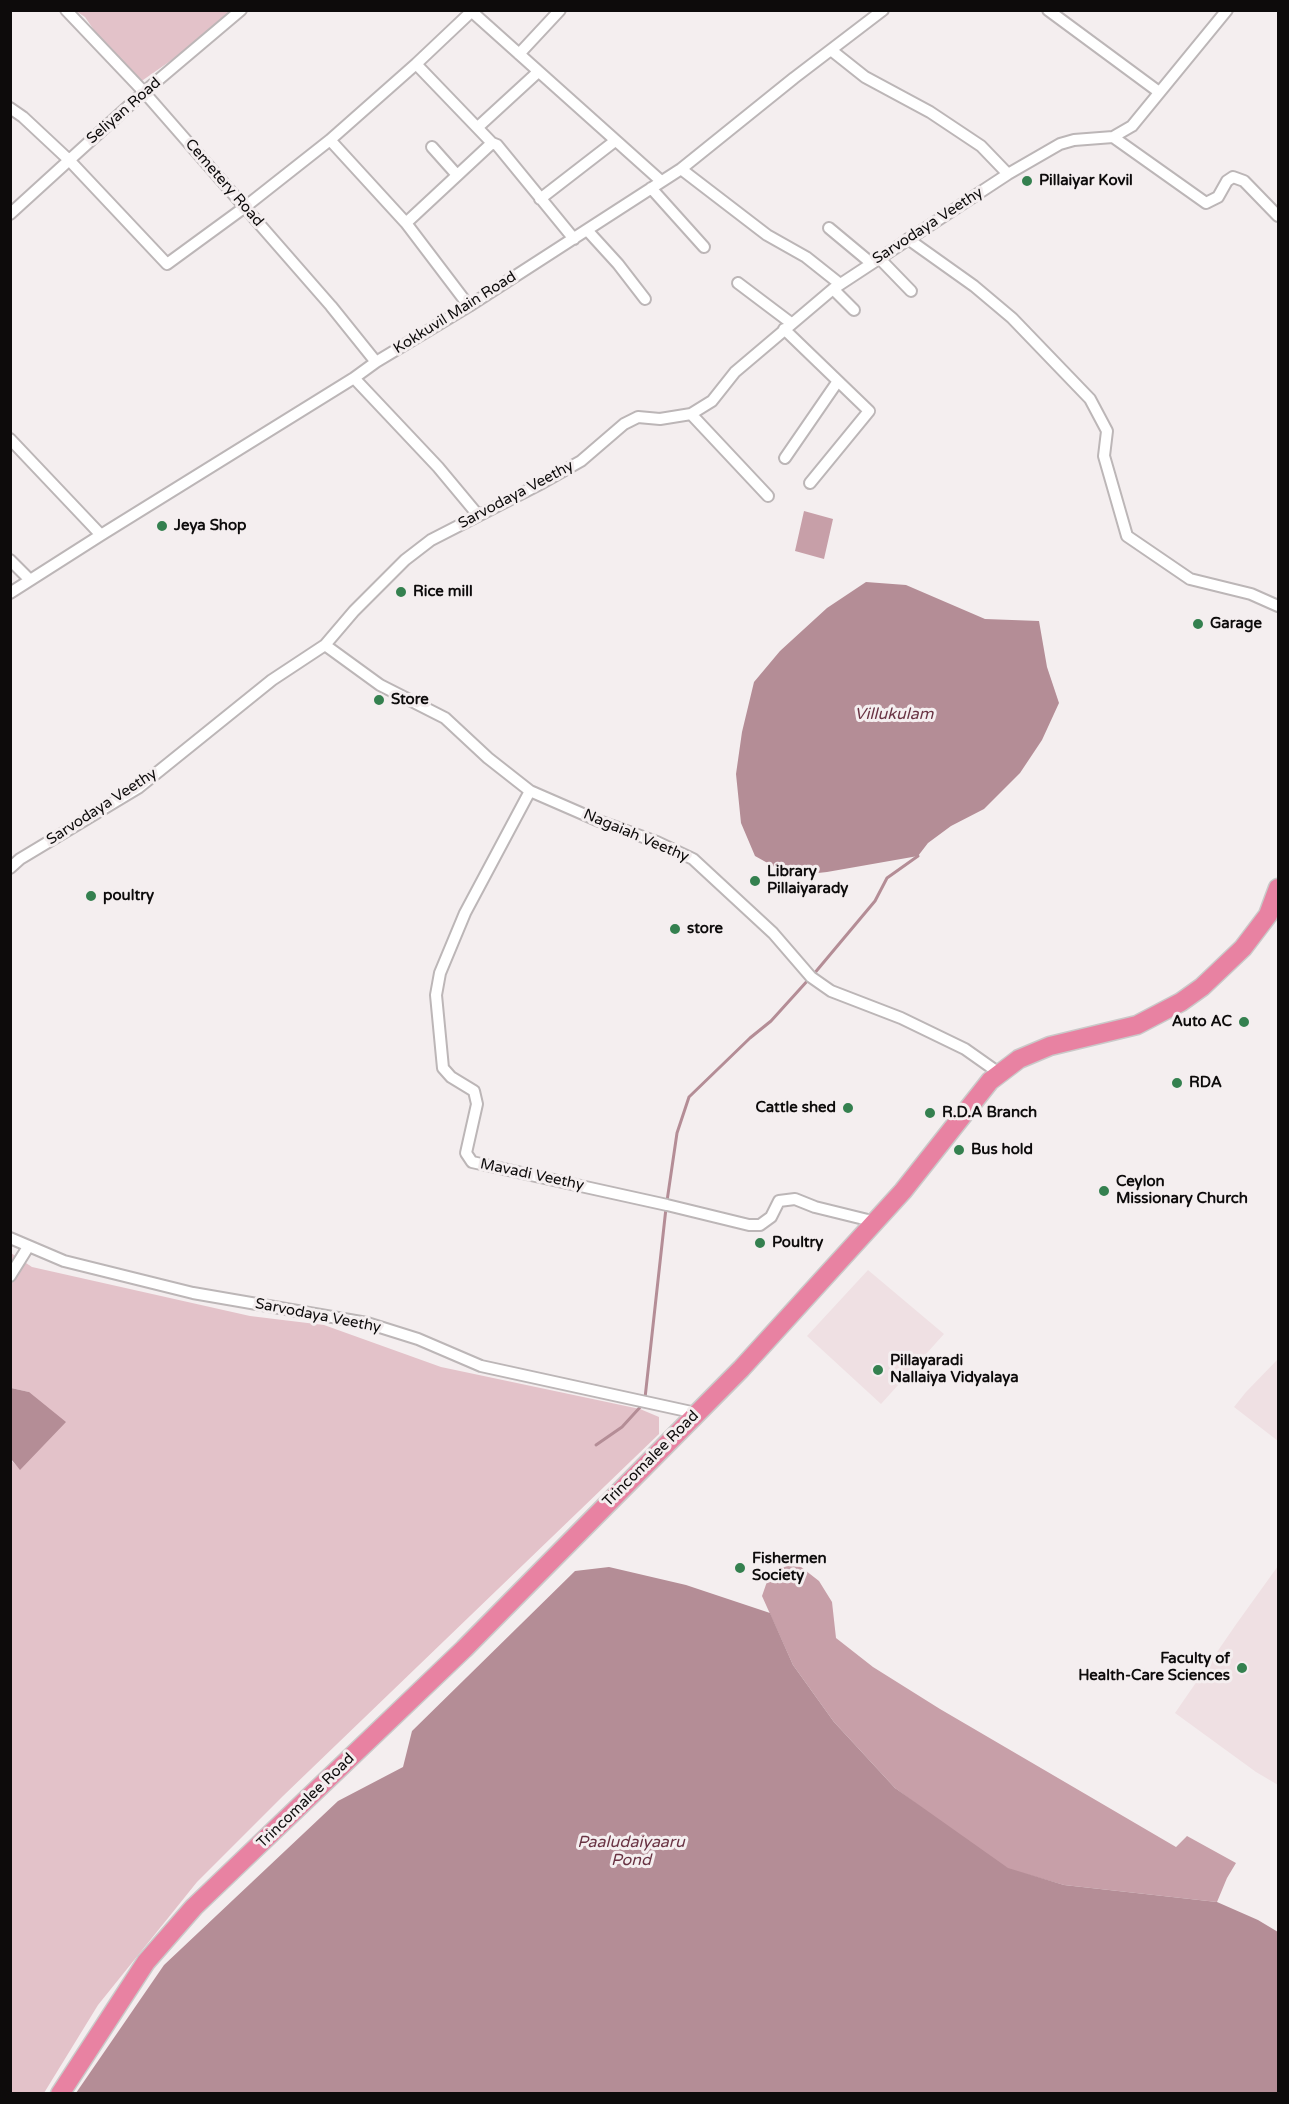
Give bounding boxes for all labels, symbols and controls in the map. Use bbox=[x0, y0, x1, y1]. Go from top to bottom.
street label: Seliyan Road bbox=[83, 74, 165, 148]
street label: Cemetery Road bbox=[181, 135, 267, 231]
place label: Pillaiyar Kovil bbox=[1039, 172, 1133, 190]
marker: Pillaiyar Kovil bbox=[1020, 174, 1034, 188]
street label: Sarvodaya Veethy bbox=[870, 184, 986, 268]
street label: Kokkuvil Main Road bbox=[390, 268, 520, 358]
street label: Sarvodaya Veethy bbox=[455, 457, 577, 533]
place label: Jeya Shop bbox=[174, 517, 247, 535]
marker: Jeya Shop bbox=[155, 519, 169, 533]
place label: Rice mill bbox=[413, 583, 473, 601]
marker: Rice mill bbox=[394, 585, 408, 599]
place label: Garage bbox=[1210, 615, 1262, 633]
marker: Garage bbox=[1191, 617, 1205, 631]
place label: Store bbox=[391, 691, 429, 709]
marker: Store bbox=[372, 693, 386, 707]
water label: Villukulam bbox=[855, 705, 933, 725]
street label: Sarvodaya Veethy bbox=[44, 765, 160, 849]
street label: Nagaiah Veethy bbox=[581, 806, 691, 866]
place label: Library Pillaiyarady bbox=[767, 863, 848, 898]
marker: Library Pillaiyarady bbox=[748, 874, 762, 888]
place label: poultry bbox=[103, 887, 154, 905]
marker: poultry bbox=[84, 889, 98, 903]
place label: store bbox=[687, 920, 723, 938]
marker: store bbox=[668, 922, 682, 936]
place label: Auto AC bbox=[1172, 1013, 1232, 1031]
marker: Auto AC bbox=[1237, 1015, 1251, 1029]
place label: RDA bbox=[1189, 1074, 1222, 1092]
marker: RDA bbox=[1170, 1076, 1184, 1090]
place label: Cattle shed bbox=[755, 1099, 836, 1117]
marker: Cattle shed bbox=[841, 1101, 855, 1115]
place label: R.D.A Branch bbox=[942, 1104, 1037, 1122]
marker: R.D.A Branch bbox=[923, 1106, 937, 1120]
place label: Bus hold bbox=[971, 1141, 1033, 1159]
marker: Bus hold bbox=[952, 1143, 966, 1157]
street label: Mavadi Veethy bbox=[479, 1155, 585, 1195]
place label: Ceylon Missionary Church bbox=[1116, 1173, 1248, 1208]
marker: Ceylon Missionary Church bbox=[1097, 1184, 1111, 1198]
place label: Poultry bbox=[772, 1234, 823, 1252]
marker: Poultry bbox=[753, 1236, 767, 1250]
street label: Sarvodaya Veethy bbox=[254, 1295, 382, 1337]
place label: Pillayaradi Nallaiya Vidyalaya bbox=[890, 1352, 1019, 1387]
marker: Pillayaradi Nallaiya Vidyalaya bbox=[871, 1363, 885, 1377]
street label: Trincomalee Road bbox=[599, 1407, 703, 1511]
place label: Fishermen Society bbox=[752, 1550, 827, 1585]
marker: Fishermen Society bbox=[733, 1561, 747, 1575]
place label: Faculty of Health-Care Sciences bbox=[1078, 1650, 1230, 1685]
marker: Faculty of Health-Care Sciences bbox=[1235, 1661, 1249, 1675]
street label: Trincomalee Road bbox=[254, 1750, 358, 1852]
water label: Paaludaiyaaru Pond bbox=[577, 1833, 685, 1871]

